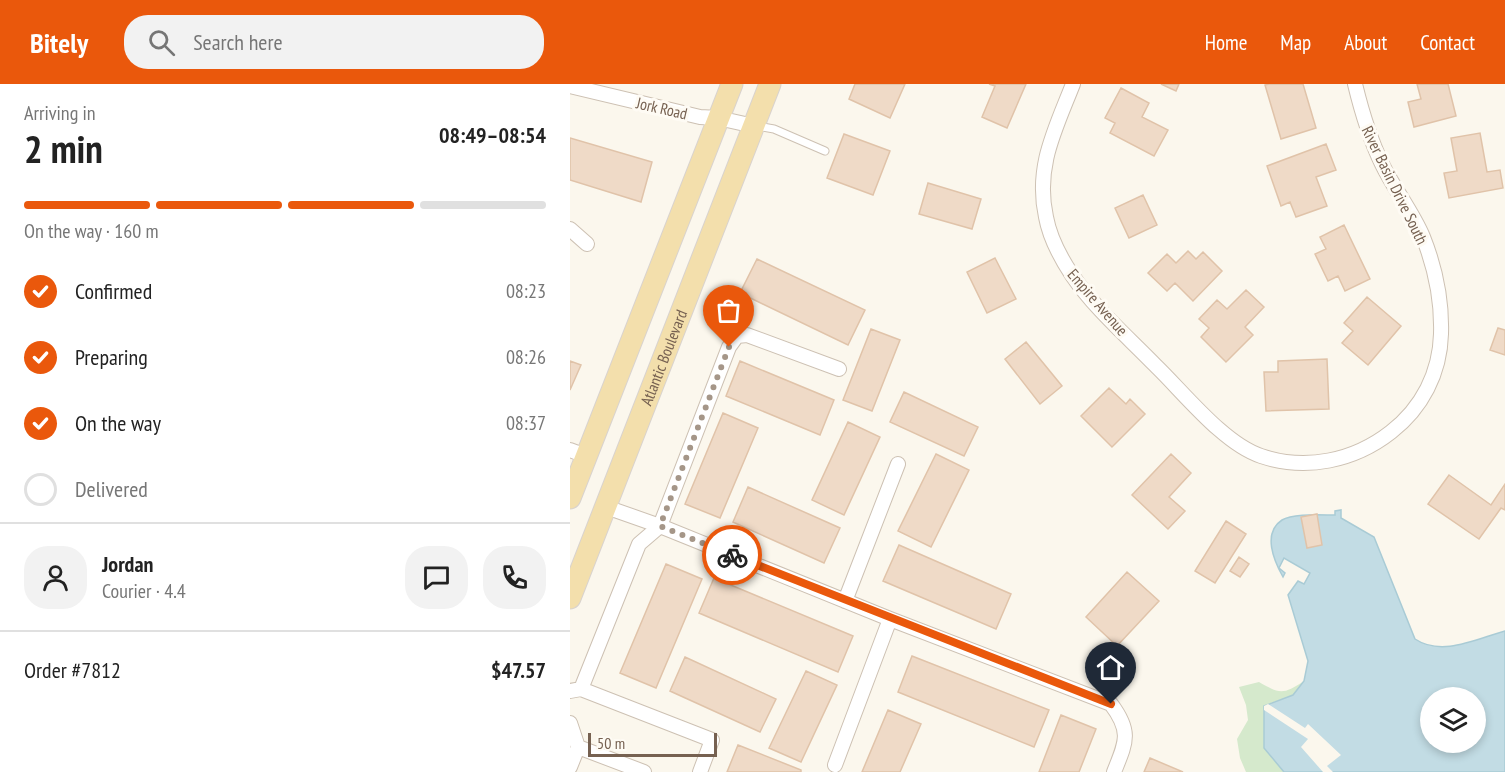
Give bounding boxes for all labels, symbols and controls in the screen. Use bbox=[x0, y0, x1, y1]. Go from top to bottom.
search box bbox=[124, 15, 544, 69]
text: Bitely bbox=[30, 24, 88, 61]
icon: search bbox=[145, 26, 178, 59]
text: Search here bbox=[193, 28, 283, 56]
text: Home bbox=[1205, 29, 1247, 56]
text: Map bbox=[1280, 29, 1311, 56]
text: About bbox=[1344, 29, 1387, 56]
text: Contact bbox=[1420, 29, 1475, 56]
street label: Jork Road bbox=[634, 92, 689, 124]
text: Arriving in bbox=[24, 100, 96, 126]
text: 08:49–08:54 bbox=[439, 121, 546, 149]
street label: River Basin Drive South bbox=[1358, 122, 1432, 248]
text: 2 min bbox=[24, 123, 103, 174]
text: On the way · 160 m bbox=[24, 218, 159, 244]
street label: Empire Avenue bbox=[1064, 264, 1132, 340]
icon: check bbox=[24, 275, 57, 308]
text: Confirmed bbox=[75, 277, 152, 305]
text: 08:23 bbox=[506, 278, 546, 304]
pin bbox=[703, 285, 754, 347]
icon: bag bbox=[712, 294, 745, 327]
street label: Atlantic Boulevard bbox=[636, 307, 691, 408]
icon: check bbox=[24, 341, 57, 374]
text: Preparing bbox=[75, 343, 148, 371]
text: 08:26 bbox=[506, 344, 546, 370]
icon: check bbox=[24, 407, 57, 440]
text: On the way bbox=[75, 409, 161, 437]
text: 08:37 bbox=[506, 410, 546, 436]
text: Delivered bbox=[75, 475, 148, 503]
courier bbox=[702, 525, 762, 585]
icon: bike bbox=[716, 539, 749, 572]
button: person bbox=[24, 546, 87, 609]
button: chat bbox=[405, 546, 468, 609]
button: phone bbox=[483, 546, 546, 609]
text: Jordan bbox=[102, 550, 153, 578]
text: Courier · 4.4 bbox=[102, 578, 186, 604]
pin bbox=[1085, 642, 1136, 704]
icon: home bbox=[1094, 651, 1127, 684]
text: Order #7812 bbox=[24, 656, 121, 684]
text: $47.57 bbox=[491, 656, 546, 684]
map controls bbox=[1420, 687, 1486, 753]
button: layers bbox=[1420, 687, 1486, 753]
scale bar bbox=[588, 730, 717, 758]
text: 50 m bbox=[597, 733, 625, 753]

